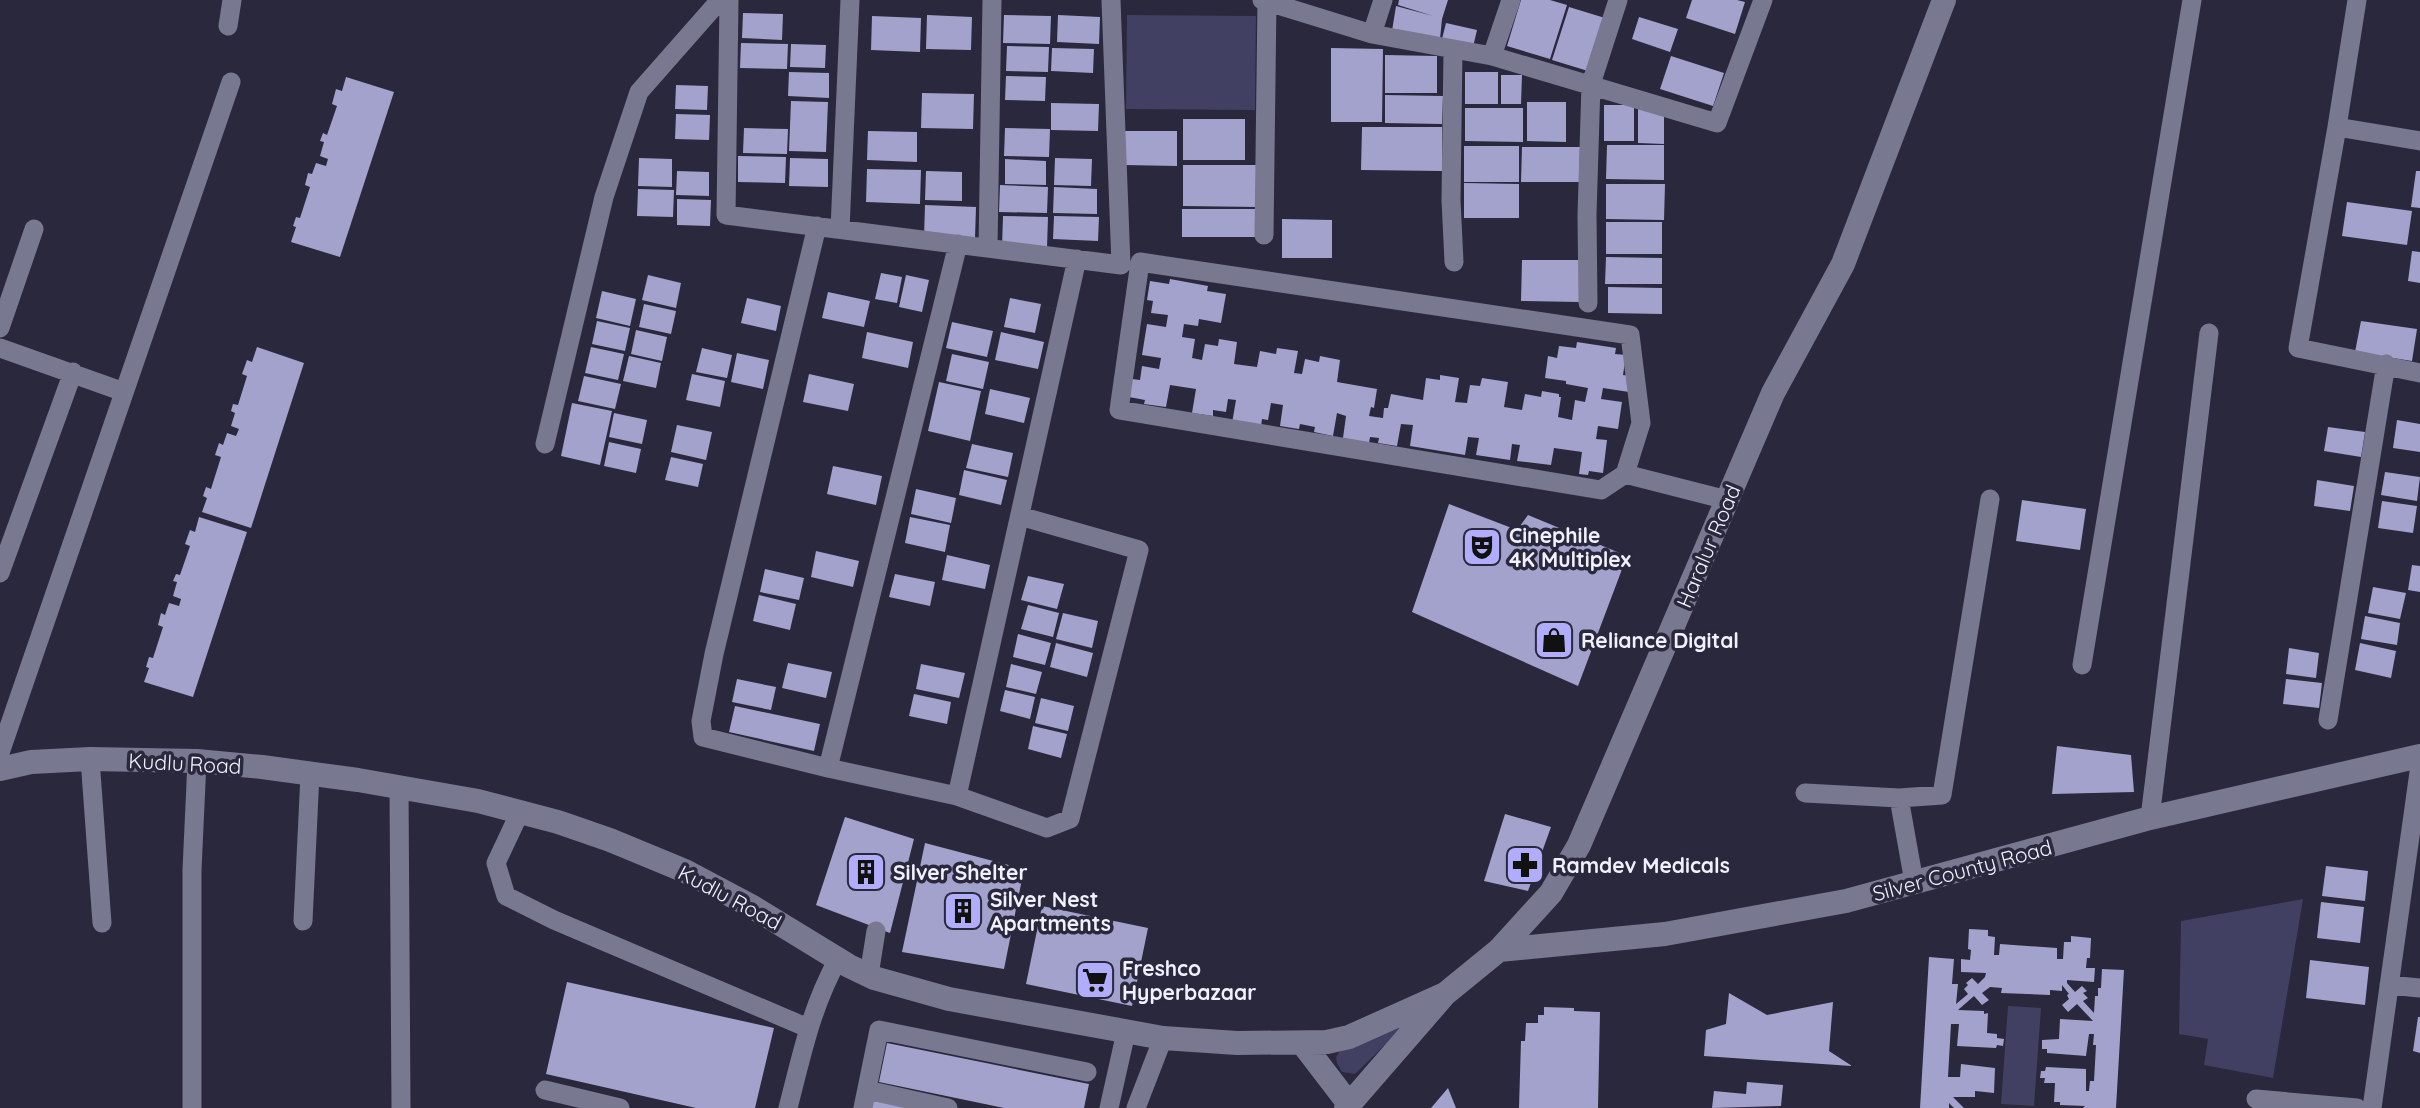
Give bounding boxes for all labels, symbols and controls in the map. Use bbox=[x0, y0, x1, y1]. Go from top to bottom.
street label: Haralur Road bbox=[1670, 481, 1746, 611]
place label: Cinephile 4K Multiplex bbox=[1509, 522, 1631, 572]
theatre icon: Cinephile 4K Multiplex bbox=[1461, 526, 1503, 568]
shop icon: Reliance Digital bbox=[1533, 619, 1575, 661]
place label: Reliance Digital bbox=[1581, 627, 1739, 653]
street label: Kudlu Road bbox=[128, 747, 242, 779]
street label: Silver County Road bbox=[1869, 834, 2055, 906]
pharmacy icon: Ramdev Medicals bbox=[1504, 844, 1546, 886]
building icon: Silver Shelter bbox=[845, 851, 887, 893]
place label: Ramdev Medicals bbox=[1552, 852, 1730, 878]
street label: Kudlu Road bbox=[674, 859, 786, 935]
place label: Silver Shelter bbox=[893, 859, 1028, 885]
place label: Silver Nest Apartments bbox=[990, 886, 1111, 936]
building icon: Silver Nest Apartments bbox=[942, 890, 984, 932]
place label: Freshco Hyperbazaar bbox=[1122, 955, 1256, 1005]
supermarket icon: Freshco Hyperbazaar bbox=[1074, 959, 1116, 1001]

